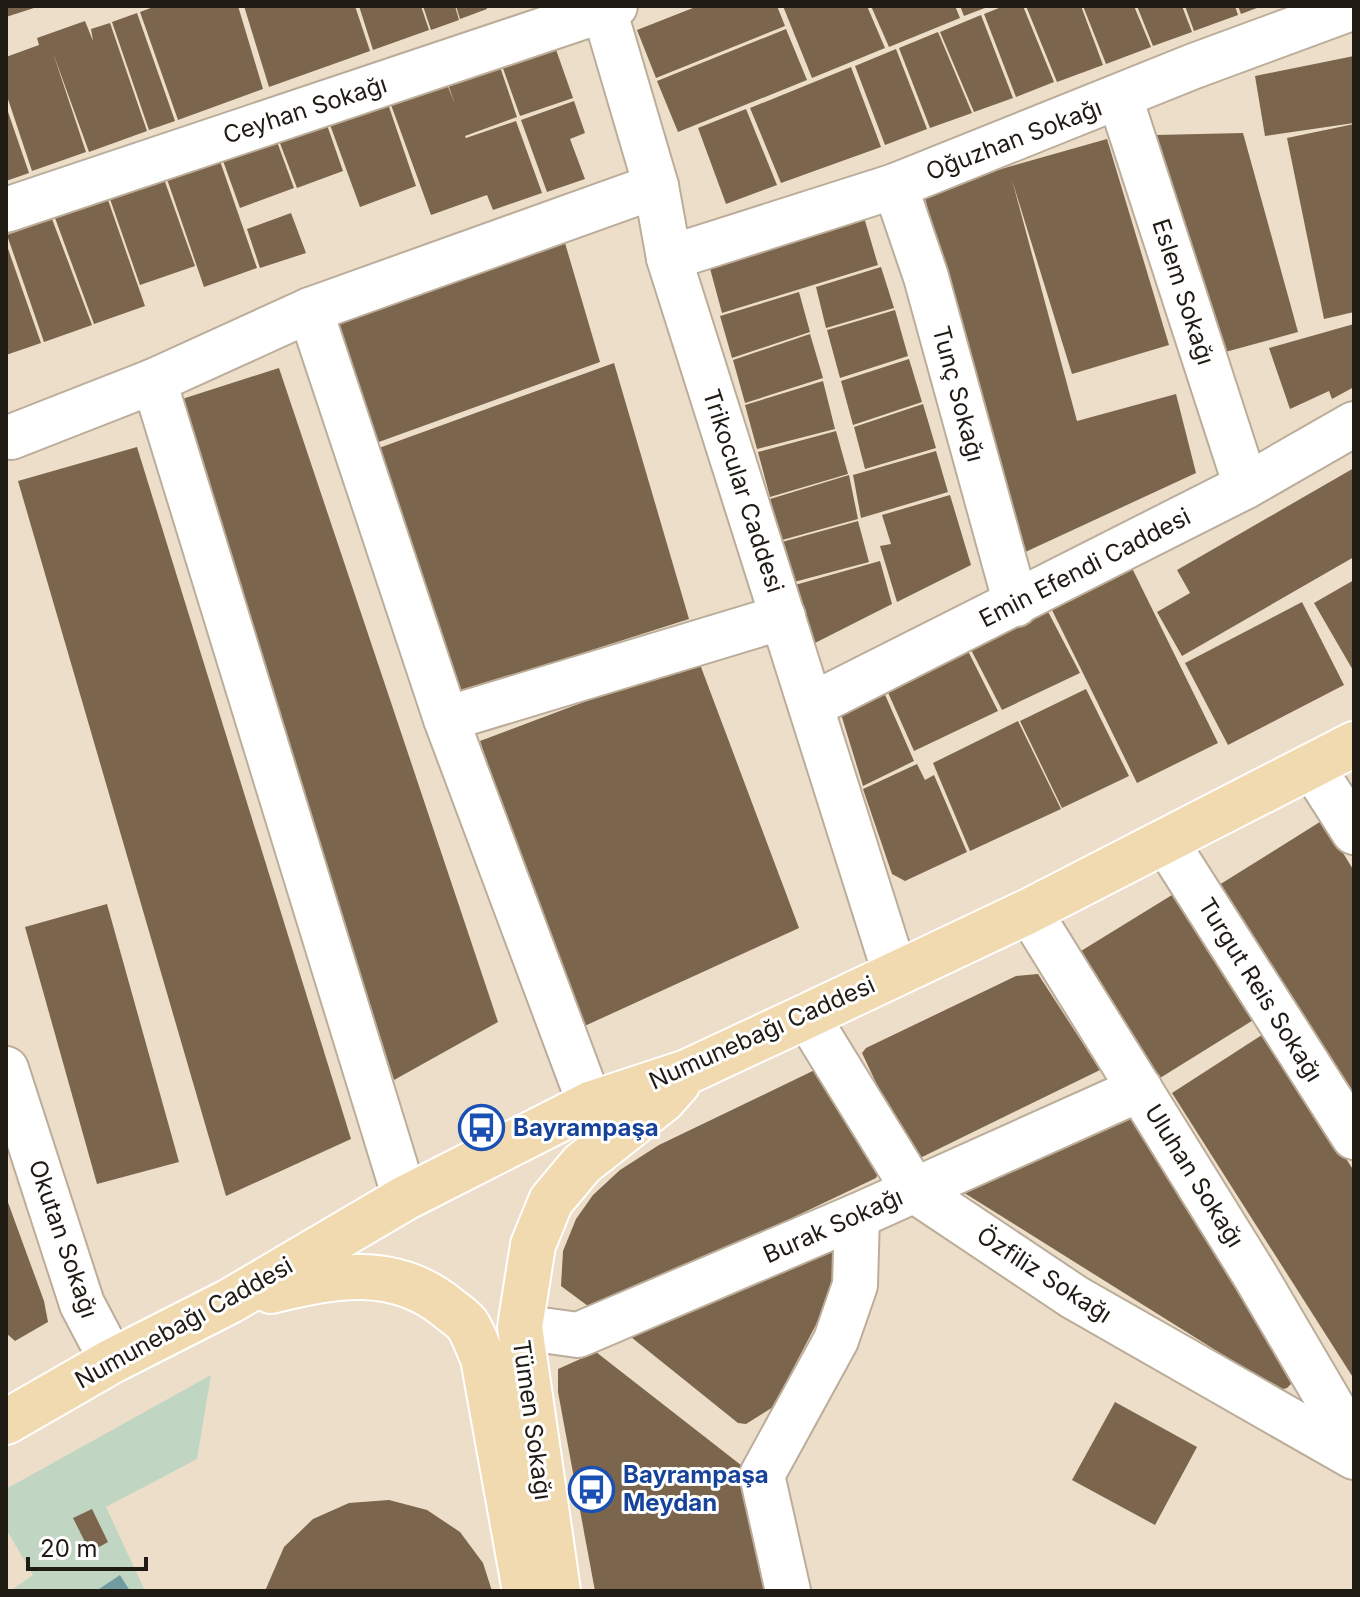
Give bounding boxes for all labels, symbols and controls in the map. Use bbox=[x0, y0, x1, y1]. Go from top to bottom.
street label: Ceyhan Sokağı bbox=[219, 69, 390, 150]
street label: Oğuzhan Sokağı bbox=[922, 93, 1106, 186]
street label: Eslem Sokağı bbox=[1146, 215, 1221, 368]
street label: Tunç Sokağı bbox=[926, 323, 991, 465]
street label: Trikocular Caddesi bbox=[697, 385, 790, 596]
street label: Emin Efendi Caddesi bbox=[974, 502, 1195, 633]
street label: Turgut Reis Sokağı bbox=[1192, 892, 1329, 1087]
street label: Numunebağı Caddesi bbox=[644, 970, 879, 1095]
street label: Uluhan Sokağı bbox=[1139, 1099, 1250, 1253]
bus stop icon: Bayrampaşa bbox=[458, 1104, 506, 1152]
place label: Bayrampaşa bbox=[513, 1113, 659, 1142]
street label: Okutan Sokağı bbox=[23, 1156, 104, 1322]
street label: Burak Sokağı bbox=[759, 1182, 907, 1269]
street label: Özfiliz Sokağı bbox=[971, 1220, 1117, 1329]
street label: Numunebağı Caddesi bbox=[70, 1251, 298, 1394]
street label: Tümen Sokağı bbox=[507, 1338, 558, 1502]
place label: Bayrampaşa Meydan bbox=[623, 1460, 769, 1517]
bus stop icon: Bayrampaşa Meydan bbox=[568, 1465, 616, 1513]
scale bar bbox=[28, 1521, 146, 1571]
text: 20 m bbox=[40, 1534, 98, 1563]

